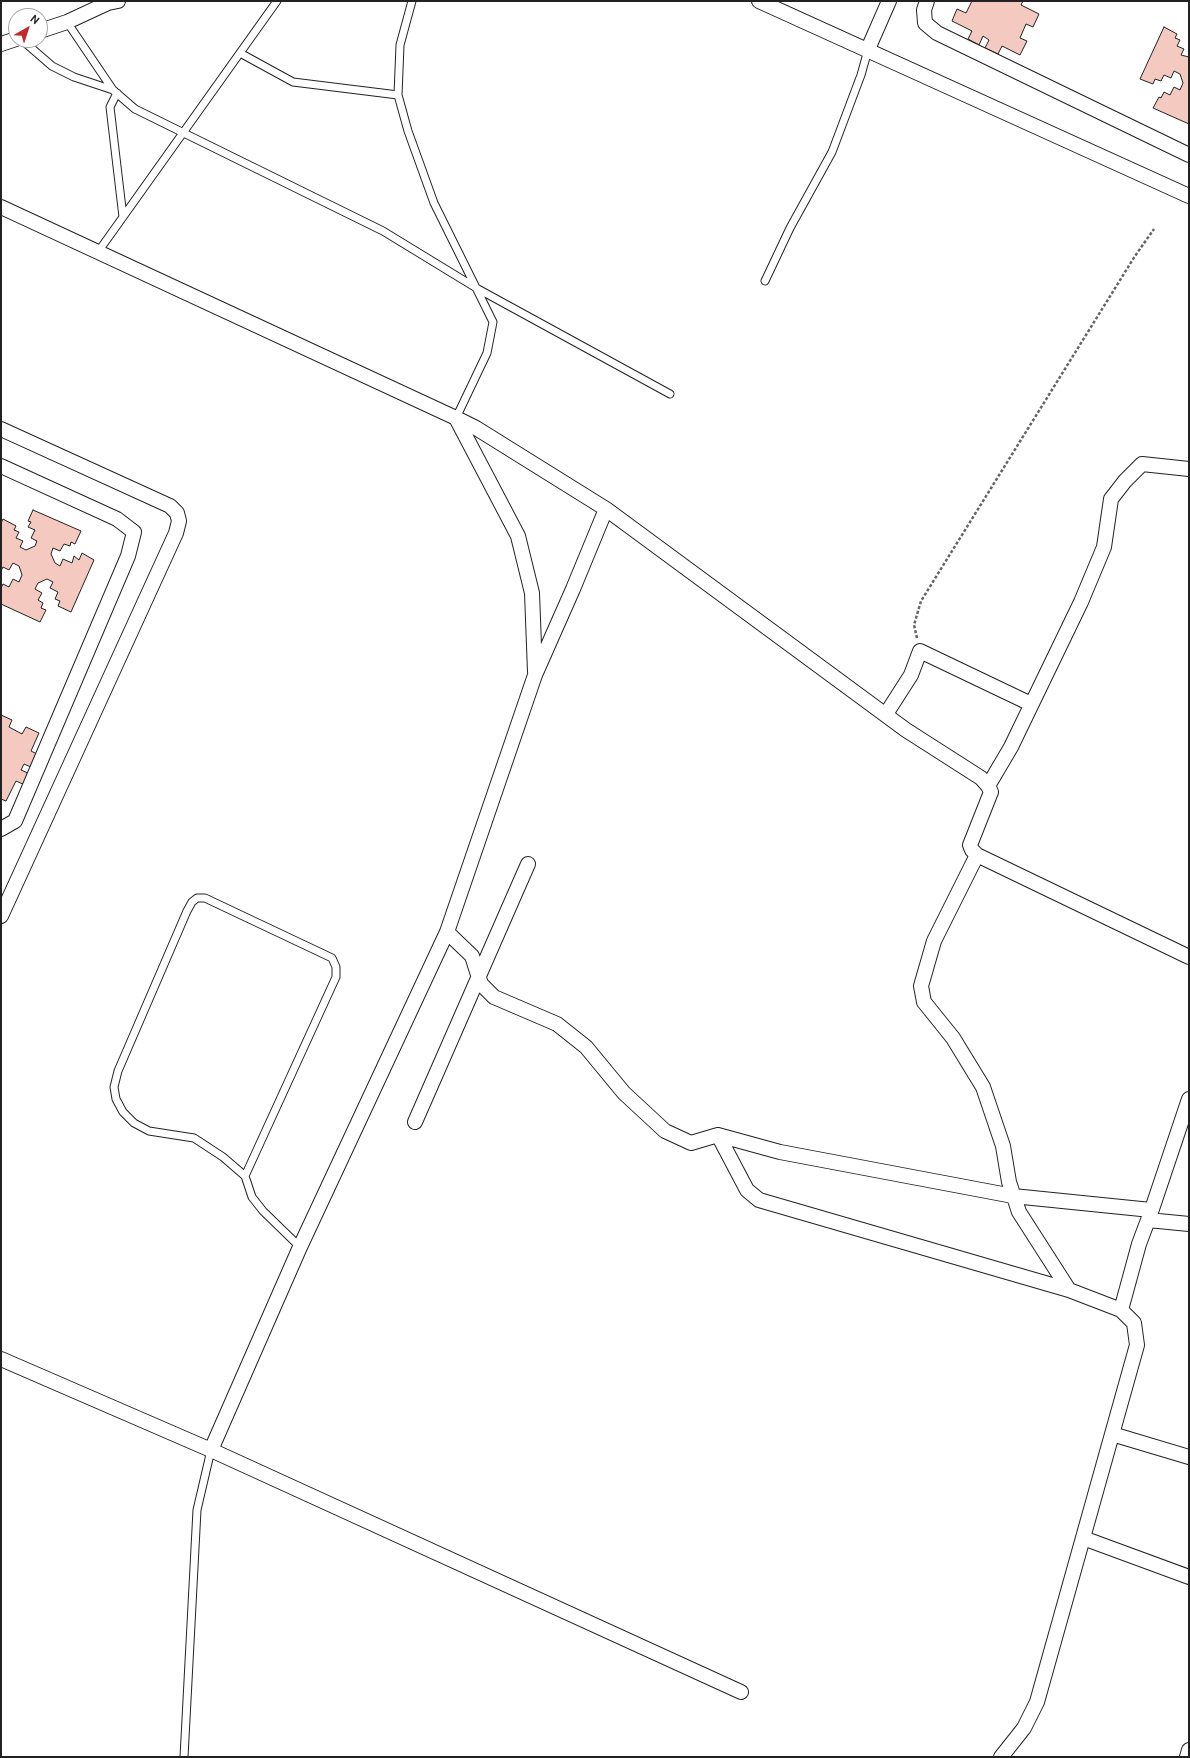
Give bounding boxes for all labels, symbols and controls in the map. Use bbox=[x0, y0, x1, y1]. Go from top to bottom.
north arrow bbox=[8, 8, 48, 48]
text: N bbox=[27, 12, 42, 27]

